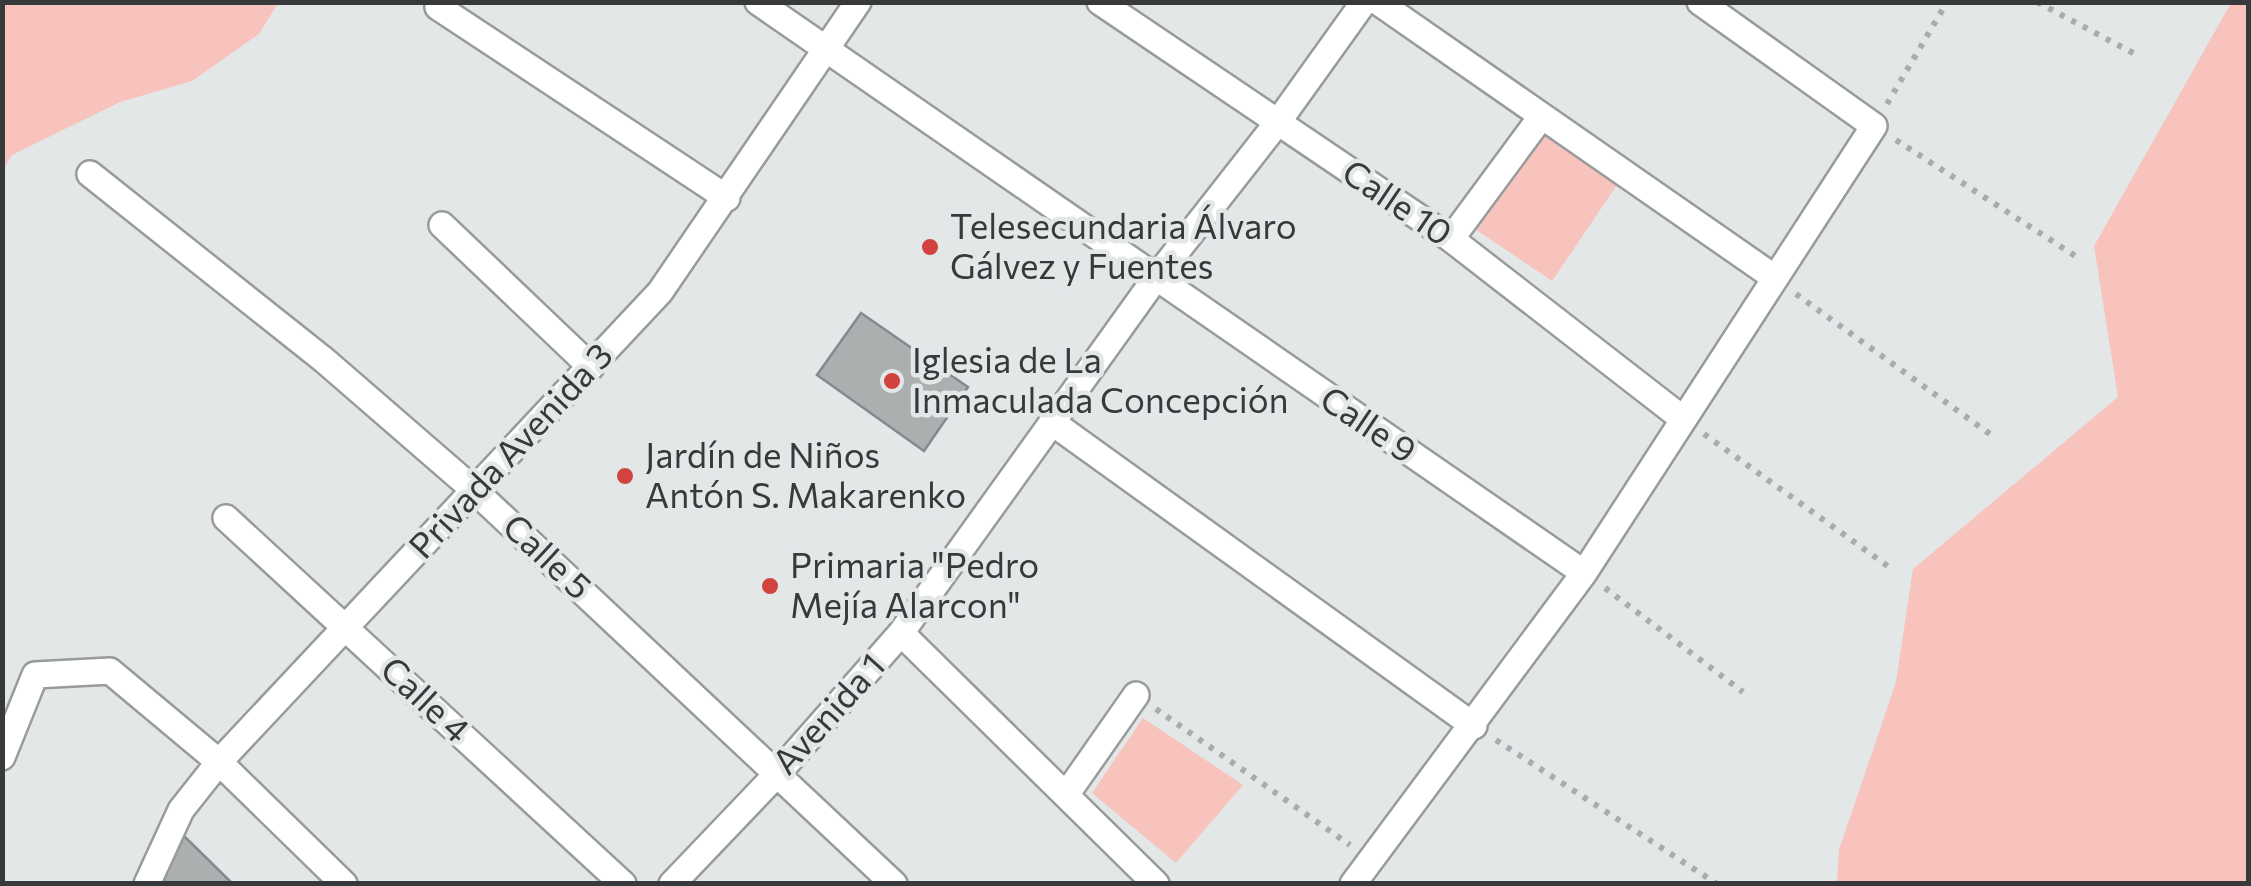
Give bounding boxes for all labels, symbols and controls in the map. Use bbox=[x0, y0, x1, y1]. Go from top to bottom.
street label: Calle 10 bbox=[1335, 149, 1461, 253]
place label: Telesecundaria Álvaro Gálvez y Fuentes bbox=[950, 203, 1297, 286]
marker: Telesecundaria Álvaro Gálvez y Fuentes bbox=[919, 236, 941, 258]
street label: Privada Avenida 3 bbox=[398, 333, 620, 566]
place label: Iglesia de La Inmaculada Concepción bbox=[912, 337, 1289, 420]
marker: Iglesia de La Inmaculada Concepción bbox=[881, 370, 903, 392]
street label: Calle 9 bbox=[1313, 375, 1426, 471]
place label: Jardín de Niños Antón S. Makarenko bbox=[645, 432, 966, 515]
marker: Jardín de Niños Antón S. Makarenko bbox=[614, 465, 636, 487]
street label: Calle 5 bbox=[496, 504, 602, 607]
place label: Primaria "Pedro Mejía Alarcon" bbox=[790, 542, 1039, 625]
marker: Primaria "Pedro Mejía Alarcon" bbox=[759, 575, 781, 597]
street label: Avenida 1 bbox=[762, 643, 893, 782]
street label: Calle 4 bbox=[373, 646, 480, 750]

